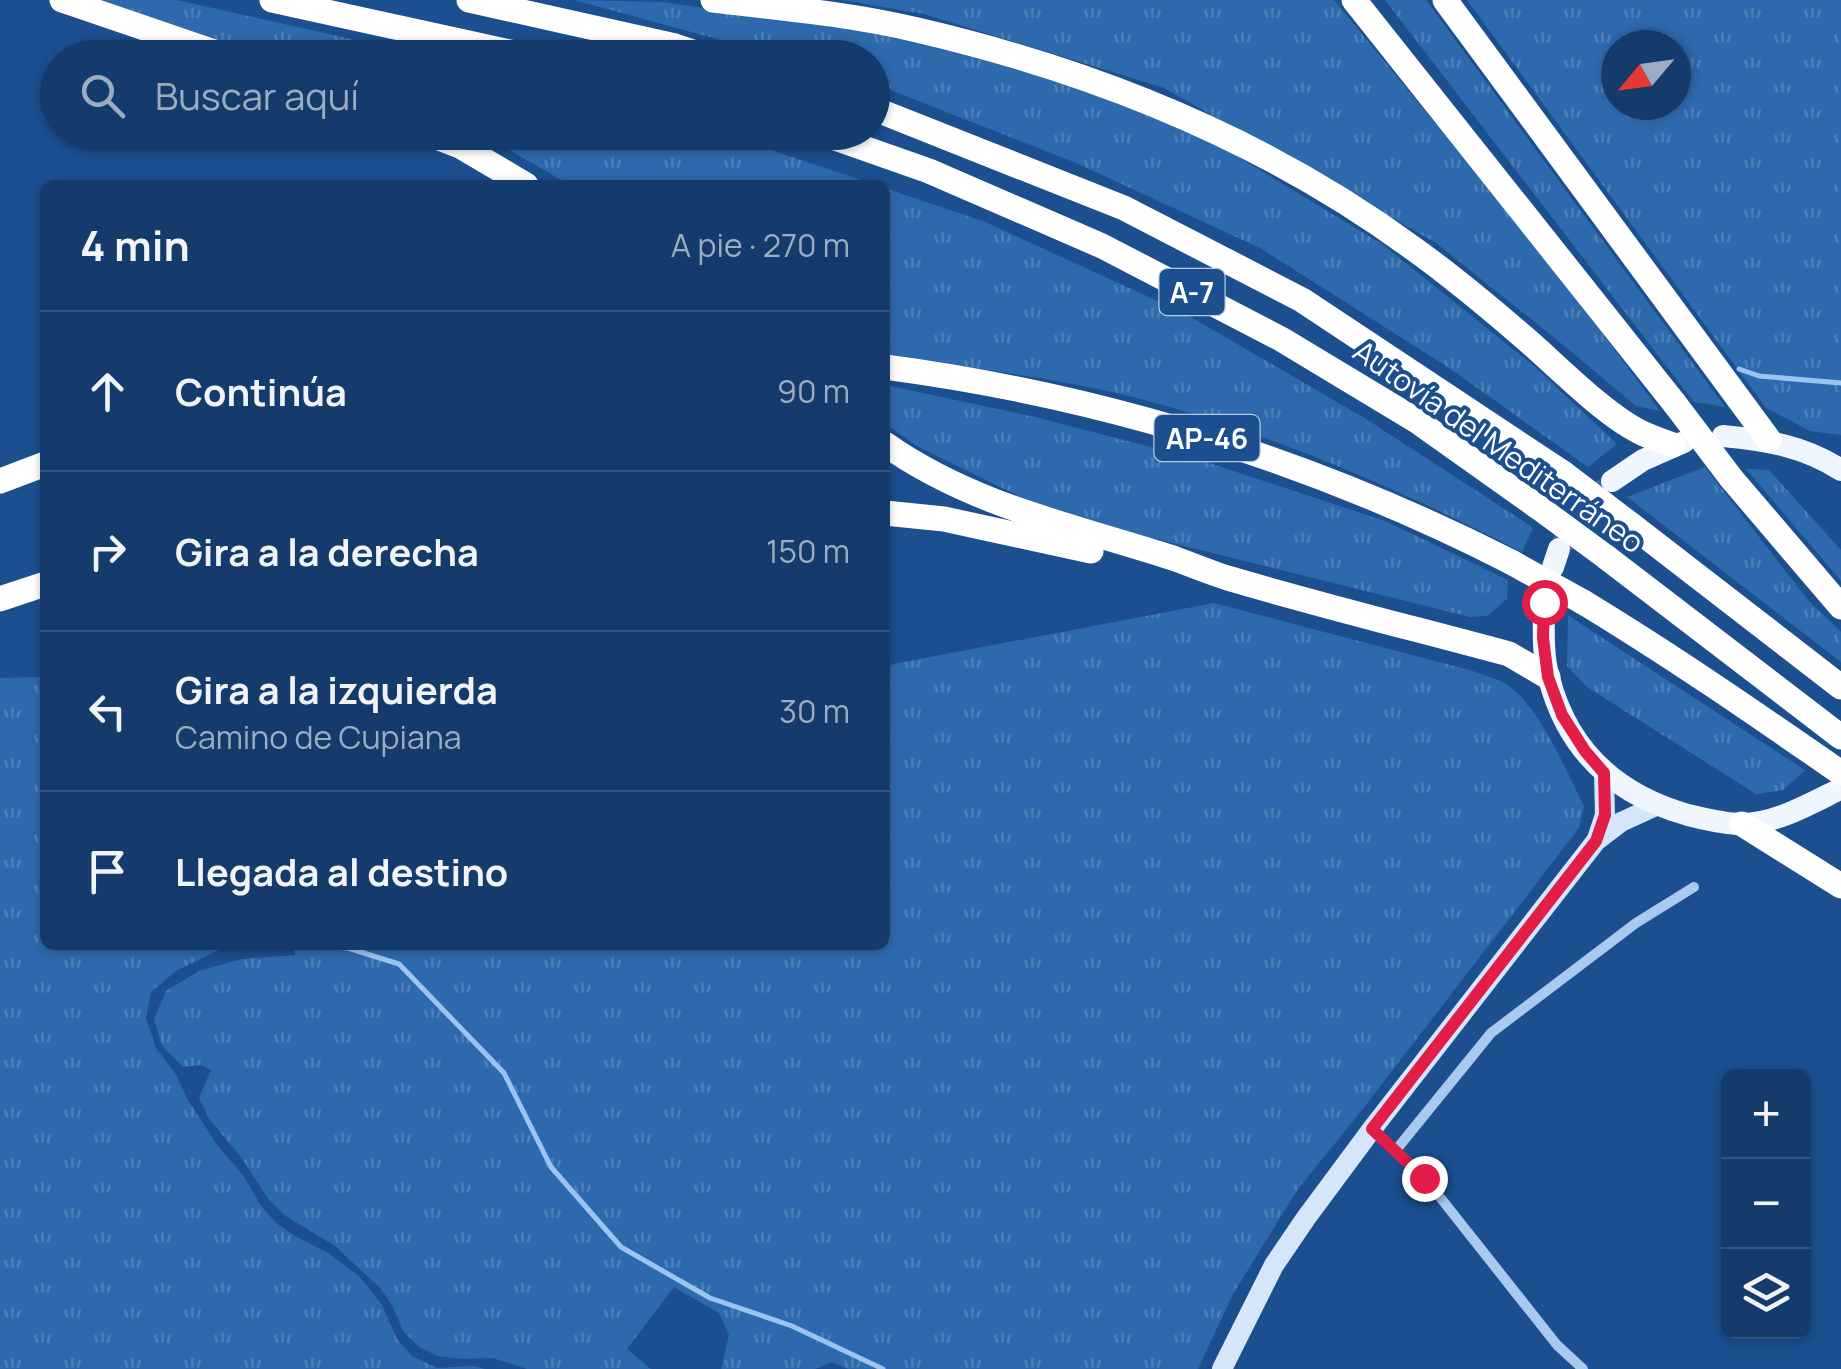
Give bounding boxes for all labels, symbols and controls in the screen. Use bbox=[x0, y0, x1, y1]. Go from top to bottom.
north arrow bbox=[1601, 30, 1691, 120]
search box bbox=[40, 40, 890, 150]
icon: search bbox=[75, 68, 130, 123]
text: Buscar aquí bbox=[155, 69, 359, 121]
text: 4 min bbox=[80, 216, 190, 274]
text: A pie · 270 m bbox=[671, 223, 850, 267]
road number: A-7 bbox=[1160, 269, 1224, 315]
street label: Autovía del Mediterráneo bbox=[1346, 330, 1652, 562]
icon: ahead bbox=[80, 364, 135, 419]
text: Continúa bbox=[175, 365, 347, 417]
text: 90 m bbox=[777, 369, 850, 413]
road number: AP-46 bbox=[1154, 415, 1260, 461]
icon: right bbox=[80, 524, 135, 579]
text: Gira a la derecha bbox=[175, 525, 479, 577]
text: 150 m bbox=[766, 529, 850, 573]
route start bbox=[1522, 580, 1568, 626]
text: Gira a la izquierda bbox=[175, 663, 498, 715]
icon: left bbox=[80, 684, 135, 739]
text: 30 m bbox=[779, 689, 850, 733]
text: Camino de Cupiana bbox=[175, 715, 461, 759]
icon: arrive bbox=[80, 844, 135, 899]
text: Llegada al destino bbox=[175, 845, 508, 897]
map controls bbox=[1721, 1069, 1811, 1339]
button: + bbox=[1721, 1069, 1811, 1159]
route end bbox=[1402, 1156, 1448, 1202]
button: − bbox=[1721, 1159, 1811, 1249]
button: layers bbox=[1721, 1249, 1811, 1339]

